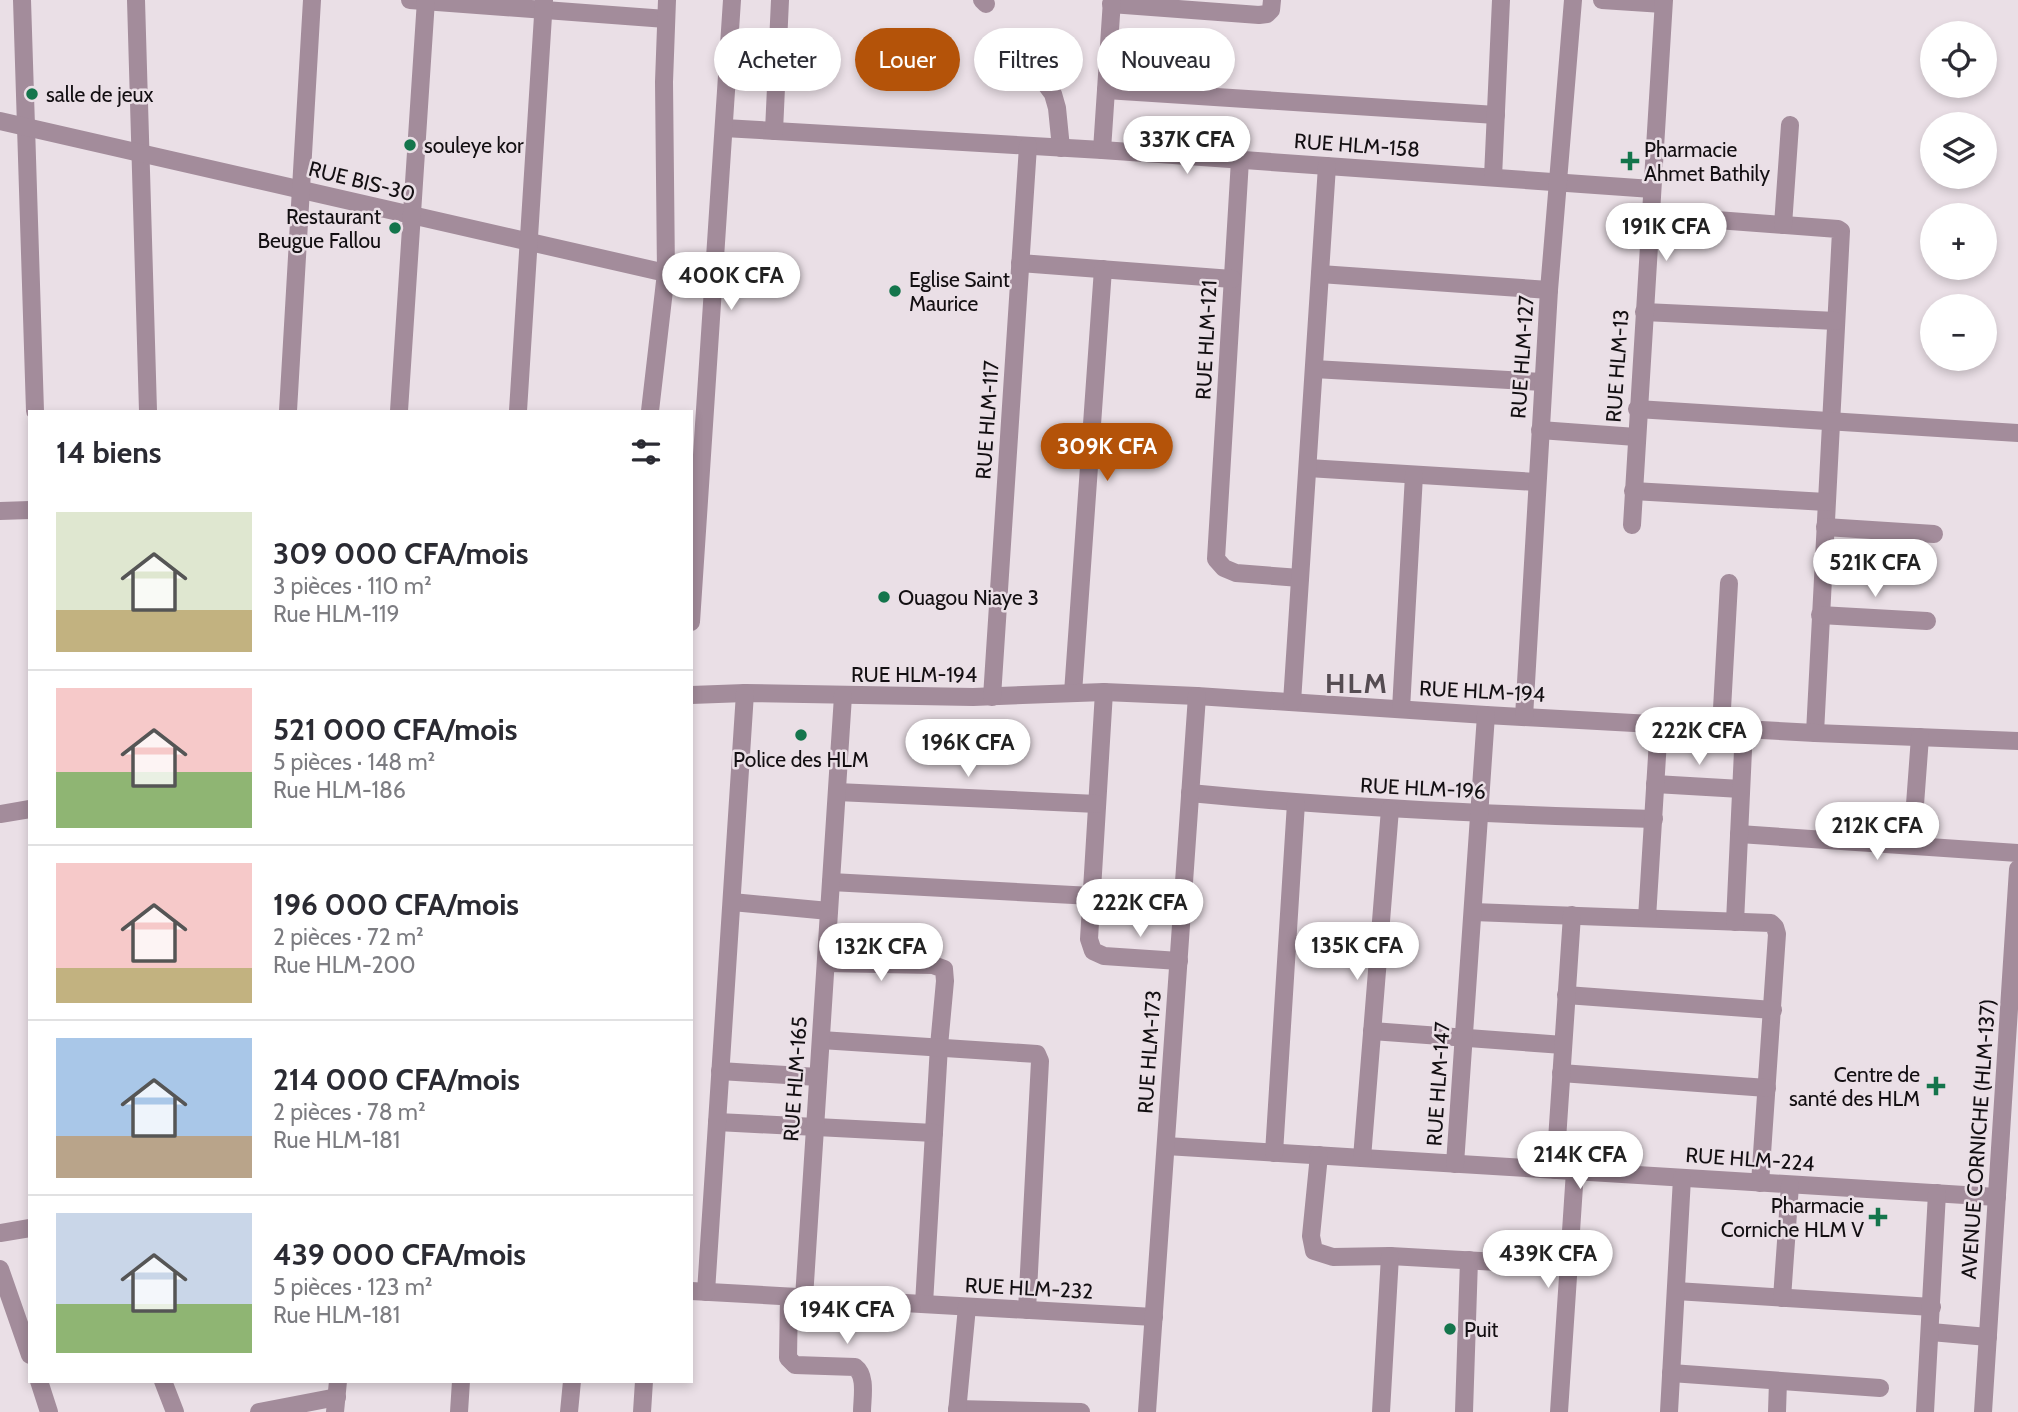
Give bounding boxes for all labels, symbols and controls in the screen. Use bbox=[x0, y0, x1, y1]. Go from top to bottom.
map controls bbox=[1920, 21, 1997, 371]
button: locate bbox=[1920, 21, 1997, 98]
chip: Acheter bbox=[714, 28, 841, 91]
chip: Louer bbox=[855, 28, 960, 91]
chip: Filtres bbox=[974, 28, 1083, 91]
chip: Nouveau bbox=[1097, 28, 1235, 91]
place label: salle de jeux bbox=[46, 82, 153, 108]
marker: salle de jeux bbox=[24, 86, 40, 102]
button: layers bbox=[1920, 112, 1997, 189]
pin: 337K CFA bbox=[1115, 116, 1259, 176]
text: 337K CFA bbox=[1139, 125, 1235, 153]
street label: RUE HLM-158 bbox=[1293, 128, 1421, 162]
place label: souleye kor bbox=[424, 133, 524, 158]
marker: souleye kor bbox=[402, 137, 418, 153]
place label: Pharmacie Ahmet Bathily bbox=[1644, 137, 1770, 186]
marker: Pharmacie Ahmet Bathily bbox=[1622, 153, 1638, 169]
street label: RUE BIS-30 bbox=[306, 156, 418, 206]
button: + bbox=[1920, 203, 1997, 280]
place label: Restaurant Beugue Fallou bbox=[258, 204, 381, 253]
pin: 191K CFA bbox=[1594, 204, 1738, 263]
text: 191K CFA bbox=[1622, 212, 1710, 240]
marker: Restaurant Beugue Fallou bbox=[387, 220, 403, 236]
pin: 400K CFA bbox=[659, 252, 803, 312]
text: 400K CFA bbox=[678, 261, 784, 289]
place label: Eglise Saint Maurice bbox=[909, 267, 1010, 316]
street label: RUE HLM-121 bbox=[1190, 279, 1222, 401]
marker: Eglise Saint Maurice bbox=[887, 283, 903, 299]
street label: RUE HLM-127 bbox=[1505, 294, 1539, 420]
button: − bbox=[1920, 294, 1997, 371]
street label: RUE HLM-13 bbox=[1601, 309, 1633, 423]
street label: RUE HLM-117 bbox=[970, 359, 1004, 480]
pin: 309K CFA bbox=[1035, 424, 1179, 483]
text: 309K CFA bbox=[1057, 432, 1157, 460]
icon: filters bbox=[627, 433, 665, 471]
text: 14 biens bbox=[56, 434, 161, 471]
text: 309 000 CFA/mois bbox=[273, 535, 528, 572]
icon: home bbox=[112, 540, 196, 624]
pin: 521K CFA bbox=[1803, 540, 1947, 599]
text: 521K CFA bbox=[1829, 548, 1921, 576]
text: 3 pièces · 110 m² bbox=[273, 572, 432, 600]
place label: Ouagou Niaye 3 bbox=[898, 585, 1039, 610]
marker: Ouagou Niaye 3 bbox=[876, 589, 892, 605]
text: Rue HLM-119 bbox=[273, 600, 400, 628]
street label: RUE HLM-194 bbox=[851, 662, 977, 687]
district label: HLM bbox=[1325, 666, 1389, 700]
street label: RUE HLM-194 bbox=[1418, 675, 1546, 707]
pin: 222K CFA bbox=[1627, 708, 1771, 767]
text: 521 000 CFA/mois bbox=[273, 711, 517, 748]
icon: home bbox=[112, 716, 196, 800]
text: 222K CFA bbox=[1651, 716, 1747, 744]
pin: 196K CFA bbox=[896, 720, 1040, 779]
marker: Police des HLM bbox=[793, 727, 809, 743]
text: 196K CFA bbox=[921, 728, 1015, 756]
place label: Police des HLM bbox=[733, 747, 869, 772]
text: 5 pièces · 148 m² bbox=[273, 748, 435, 776]
street label: RUE HLM-196 bbox=[1359, 772, 1487, 804]
text: Rue HLM-186 bbox=[273, 776, 406, 804]
pin: 212K CFA bbox=[1805, 802, 1949, 862]
text: 212K CFA bbox=[1831, 811, 1923, 839]
pin: 222K CFA bbox=[1068, 880, 1212, 939]
text: 196 000 CFA/mois bbox=[273, 886, 519, 923]
text: 222K CFA bbox=[1092, 888, 1188, 916]
icon: home bbox=[112, 891, 196, 975]
pin: 135K CFA bbox=[1285, 922, 1429, 982]
text: 2 pièces · 72 m² bbox=[273, 923, 424, 951]
pin: 132K CFA bbox=[809, 923, 953, 983]
text: 135K CFA bbox=[1311, 931, 1403, 959]
text: 132K CFA bbox=[835, 932, 927, 960]
text: Rue HLM-200 bbox=[273, 951, 416, 979]
street label: RUE HLM-173 bbox=[1132, 989, 1166, 1115]
street label: AVENUE CORNICHE (HLM-137) bbox=[1956, 998, 2000, 1280]
street label: RUE HLM-165 bbox=[778, 1016, 812, 1142]
street label: RUE HLM-147 bbox=[1421, 1020, 1455, 1147]
text: 214 000 CFA/mois bbox=[273, 1061, 520, 1098]
place label: Centre de santé des HLM bbox=[1789, 1062, 1920, 1111]
icon: home bbox=[112, 1066, 196, 1150]
marker: Centre de santé des HLM bbox=[1926, 1076, 1946, 1096]
text: 2 pièces · 78 m² bbox=[273, 1098, 426, 1126]
text: Rue HLM-181 bbox=[273, 1126, 400, 1154]
pin: 214K CFA bbox=[1508, 1132, 1652, 1191]
text: 214K CFA bbox=[1533, 1140, 1627, 1168]
street label: RUE HLM-224 bbox=[1685, 1142, 1815, 1176]
place label: Pharmacie Corniche HLM V bbox=[1721, 1193, 1864, 1242]
marker: Pharmacie Corniche HLM V bbox=[1870, 1209, 1886, 1225]
pin: 439K CFA bbox=[1476, 1230, 1620, 1290]
text: 439 000 CFA/mois bbox=[273, 1236, 526, 1273]
text: 439K CFA bbox=[1499, 1239, 1597, 1267]
icon: home bbox=[112, 1241, 196, 1325]
street label: RUE HLM-232 bbox=[964, 1272, 1094, 1304]
text: 5 pièces · 123 m² bbox=[273, 1273, 432, 1301]
pin: 194K CFA bbox=[775, 1286, 919, 1346]
text: 194K CFA bbox=[800, 1295, 894, 1323]
text: Rue HLM-181 bbox=[273, 1301, 400, 1329]
place label: Puit bbox=[1464, 1317, 1498, 1342]
marker: Puit bbox=[1442, 1321, 1458, 1337]

